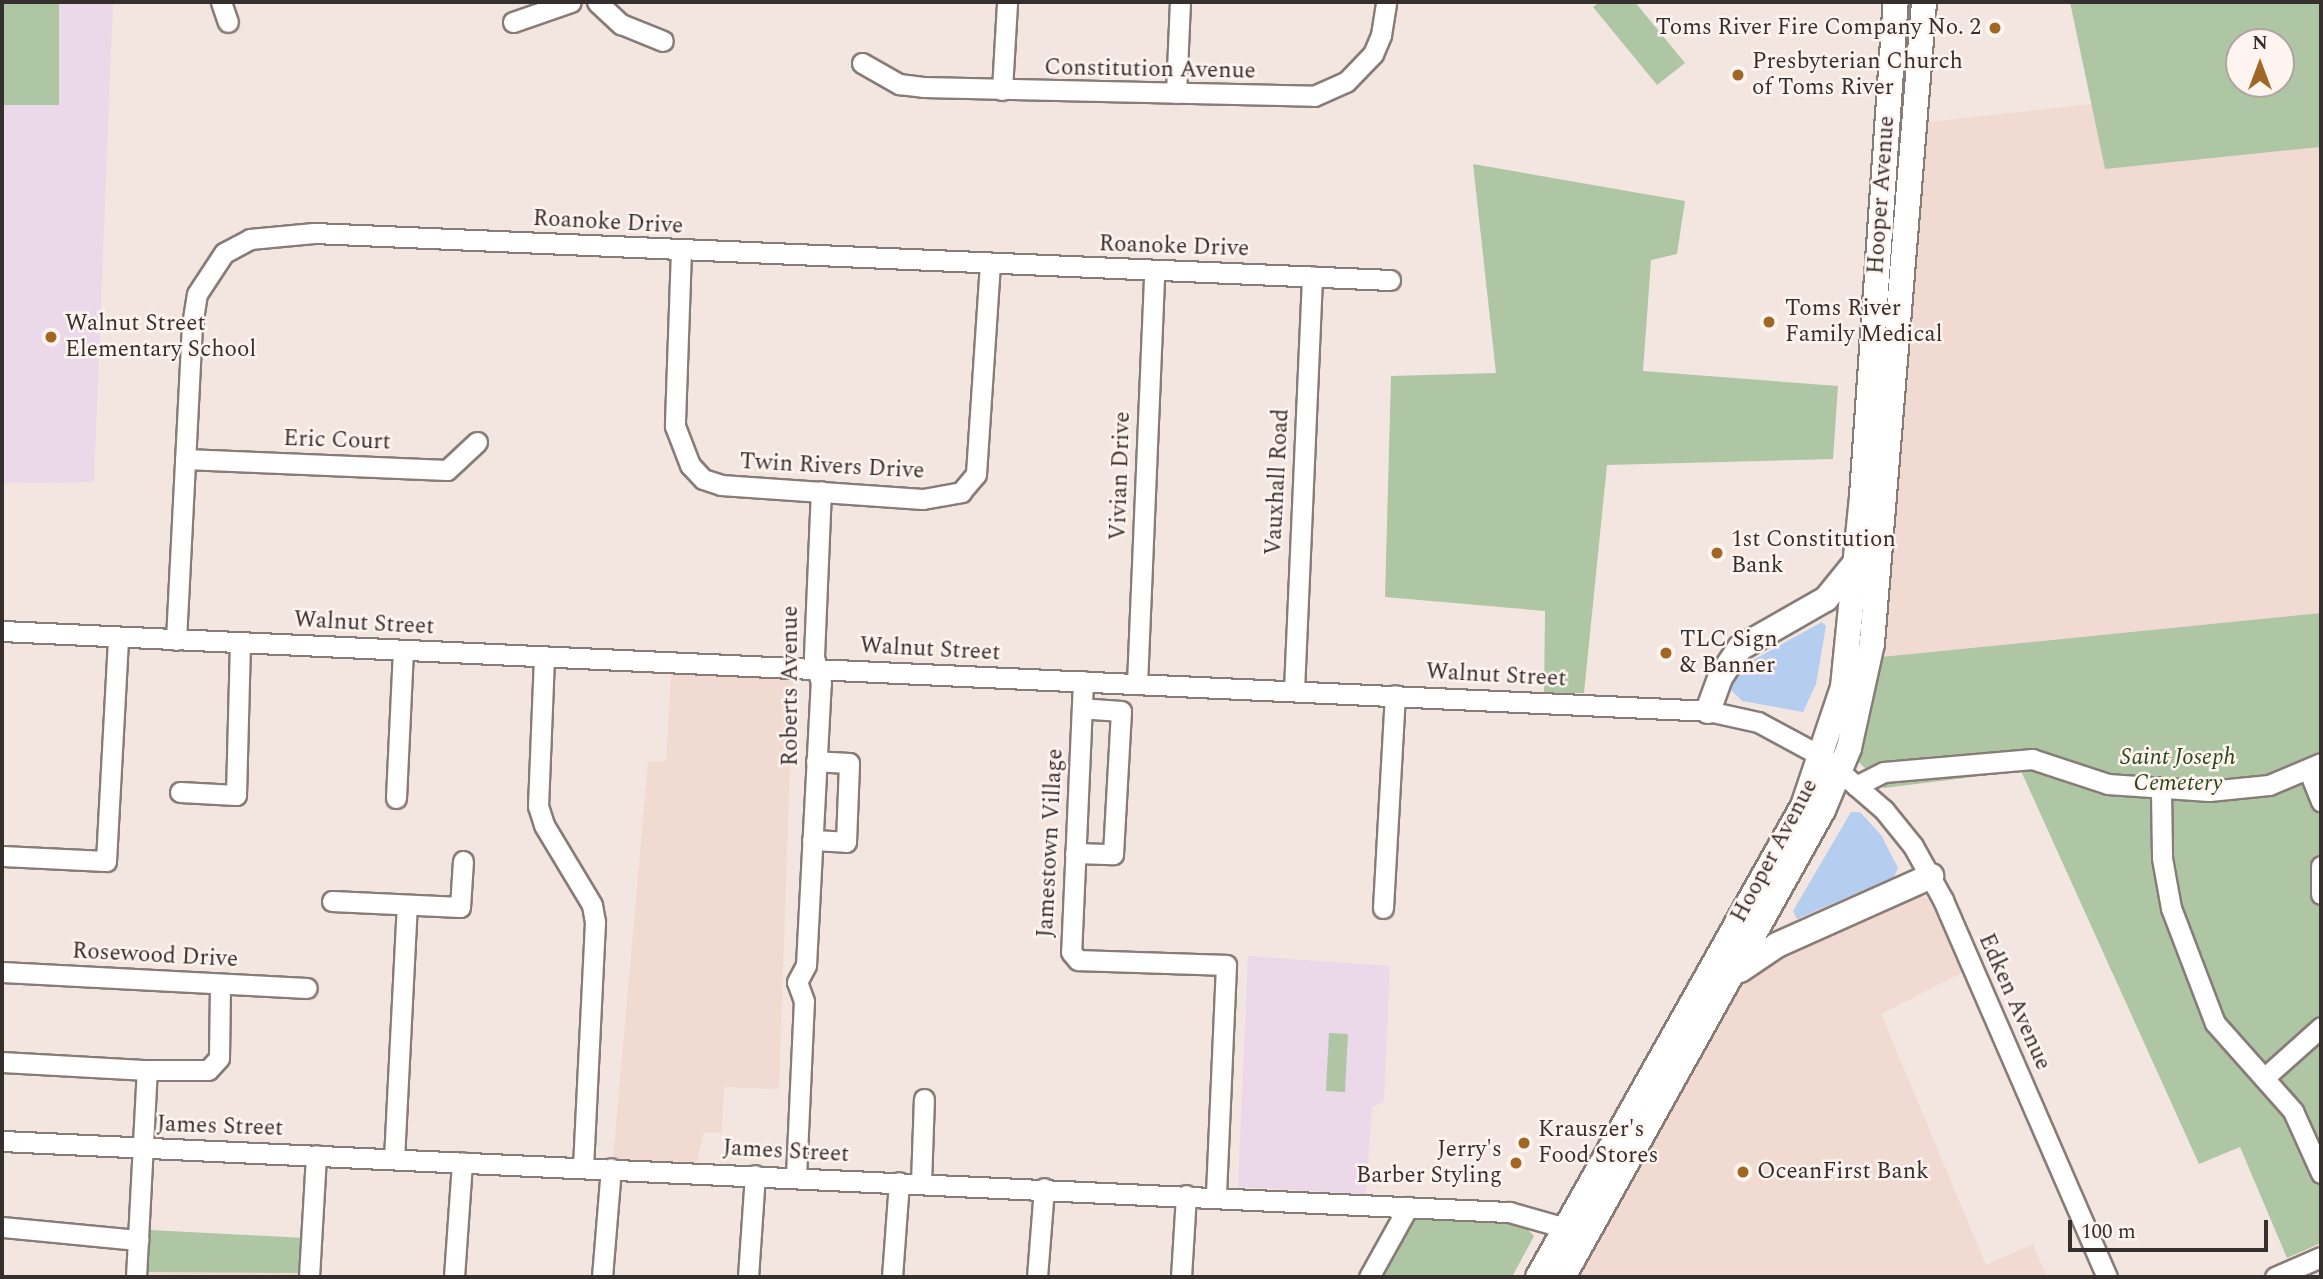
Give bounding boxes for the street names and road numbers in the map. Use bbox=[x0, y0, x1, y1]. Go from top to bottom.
street label: Constitution Avenue bbox=[1044, 54, 1256, 86]
street label: Hooper Avenue bbox=[1863, 115, 1901, 275]
street label: Roanoke Drive bbox=[532, 205, 684, 241]
street label: Roanoke Drive bbox=[1098, 231, 1250, 263]
street label: Vauxhall Road bbox=[1260, 408, 1296, 556]
street label: Vivian Drive bbox=[1105, 411, 1137, 541]
street label: Eric Court bbox=[283, 425, 391, 457]
street label: Twin Rivers Drive bbox=[739, 448, 925, 486]
street label: Roberts Avenue bbox=[777, 606, 805, 766]
street label: Walnut Street bbox=[293, 607, 435, 641]
street label: Walnut Street bbox=[859, 633, 1001, 667]
street label: Walnut Street bbox=[1425, 659, 1567, 693]
street label: Jamestown Village bbox=[1032, 748, 1070, 938]
street label: Hooper Avenue bbox=[1726, 774, 1824, 928]
street label: Edken Avenue bbox=[1972, 930, 2056, 1074]
street label: Rosewood Drive bbox=[71, 938, 239, 974]
street label: James Street bbox=[156, 1111, 284, 1143]
street label: James Street bbox=[722, 1135, 850, 1169]

